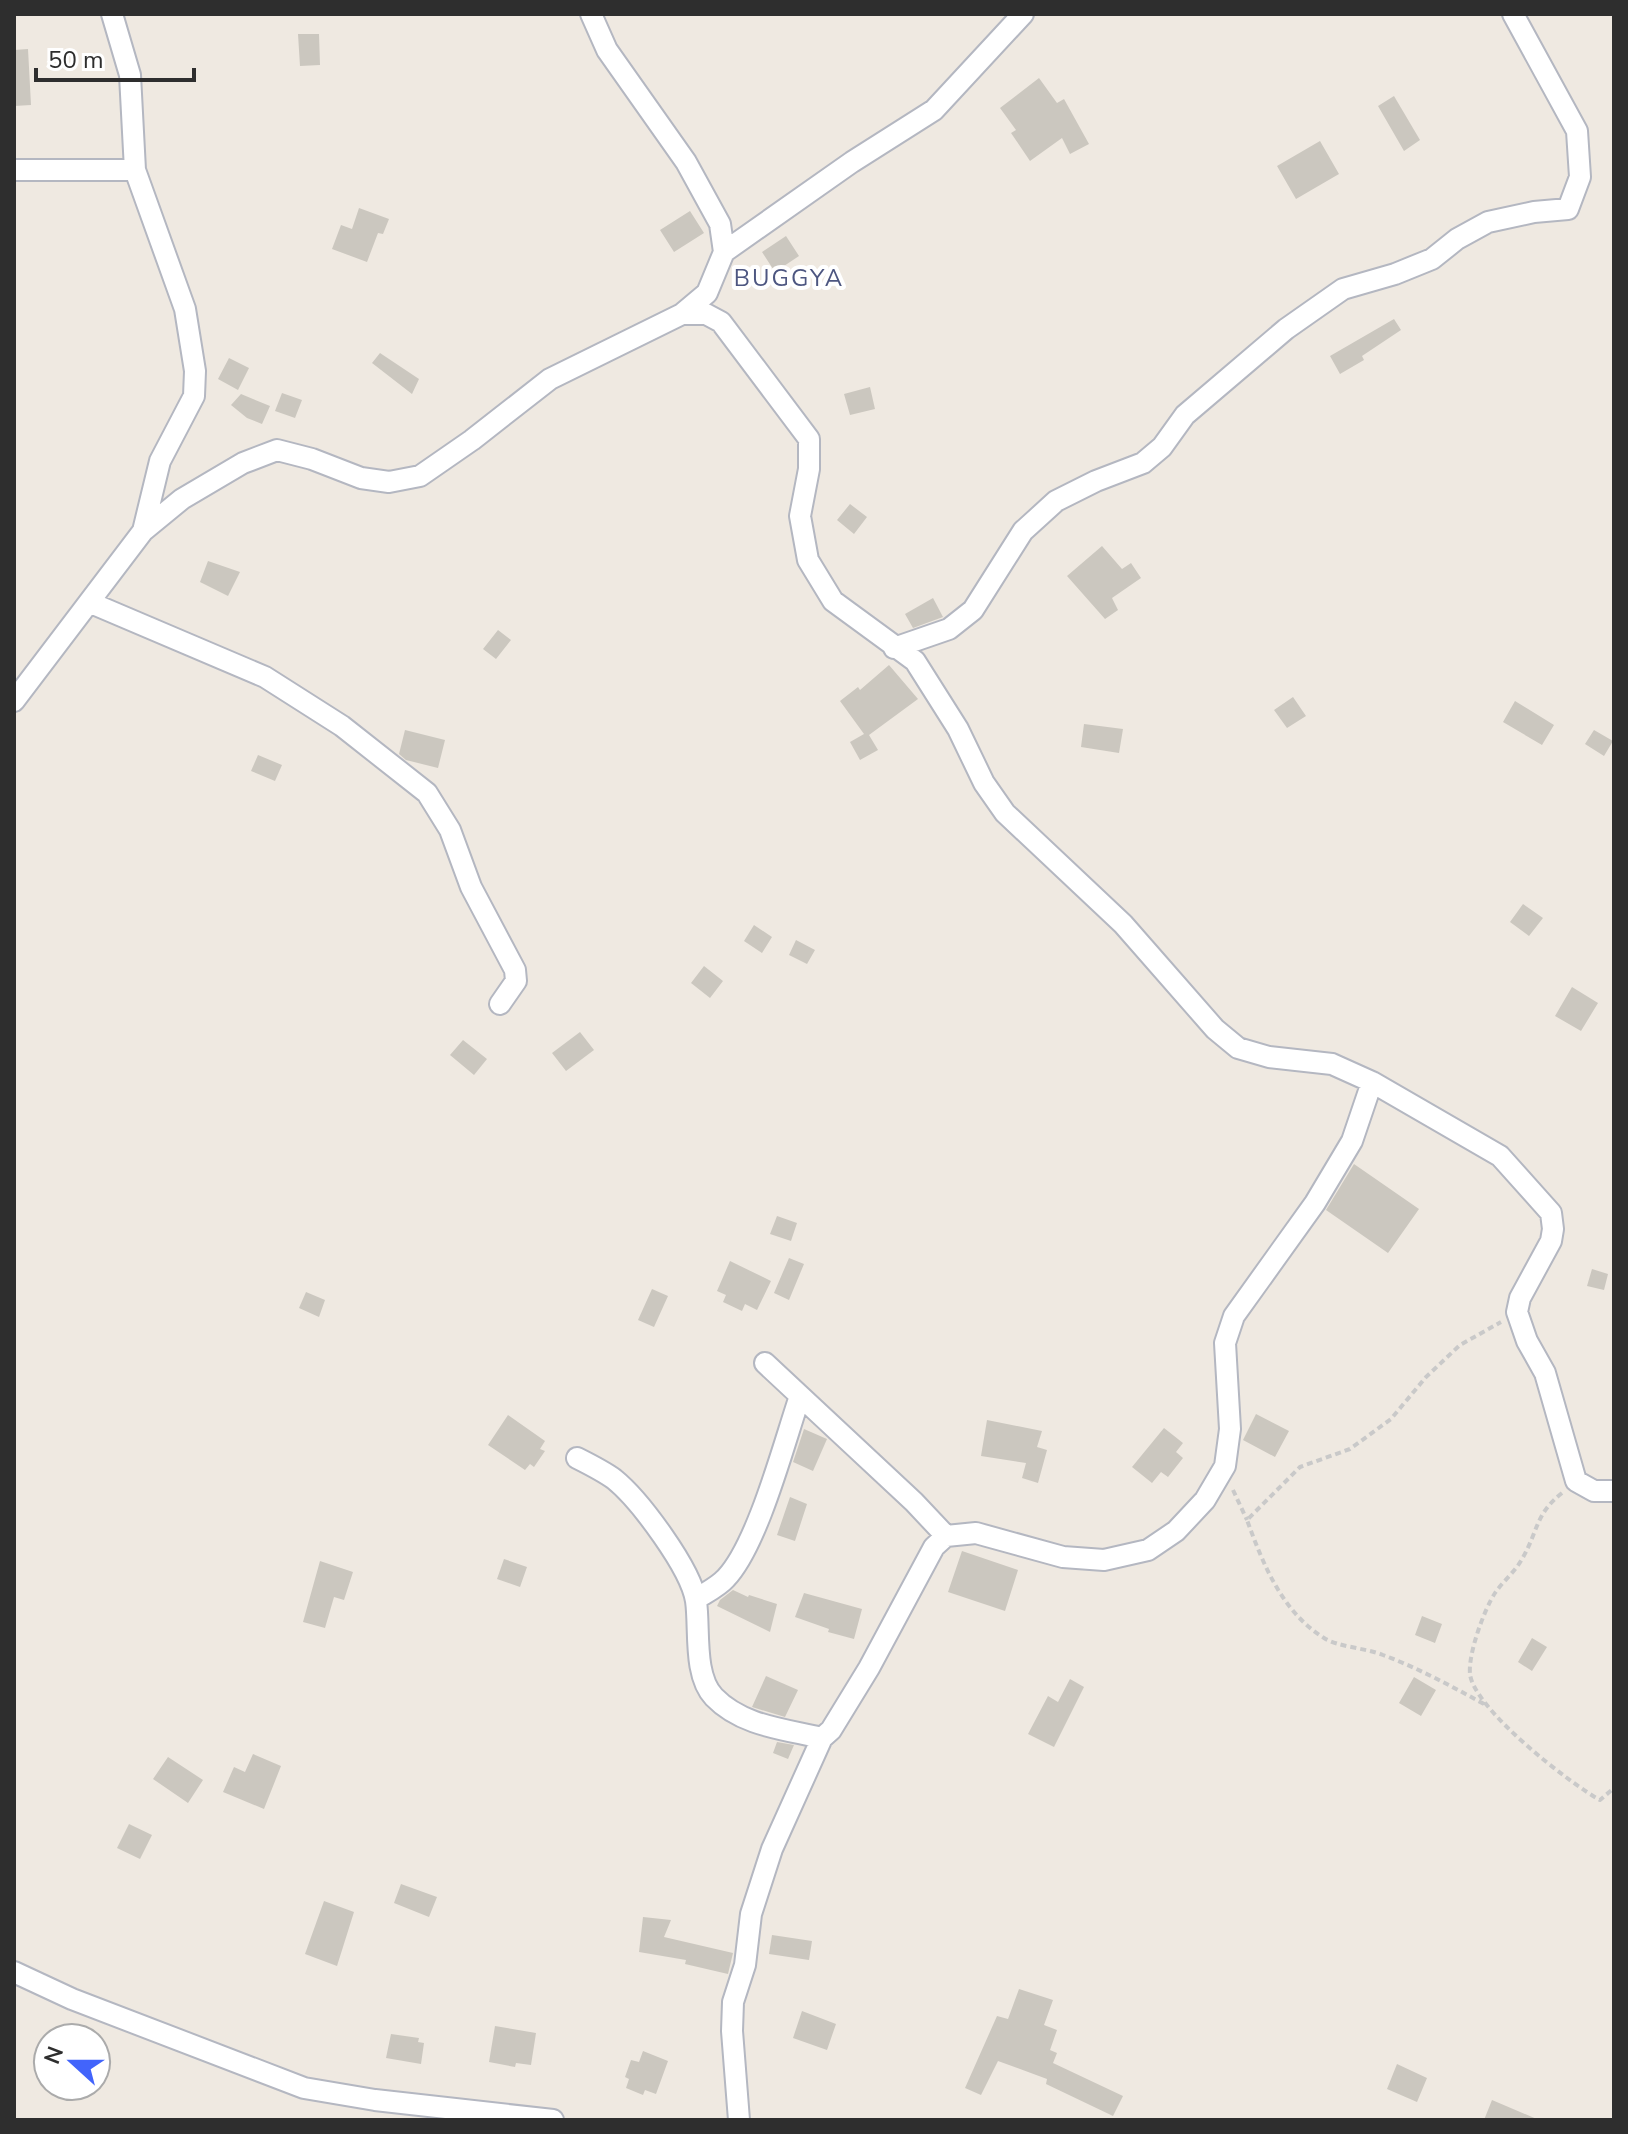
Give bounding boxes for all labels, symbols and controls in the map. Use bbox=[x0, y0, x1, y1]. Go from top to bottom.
scale bar bbox=[36, 32, 194, 82]
text: 50 m bbox=[48, 44, 104, 76]
district label: BUGGYA bbox=[734, 262, 844, 294]
north arrow bbox=[32, 2022, 112, 2102]
text: N bbox=[37, 2042, 71, 2068]

